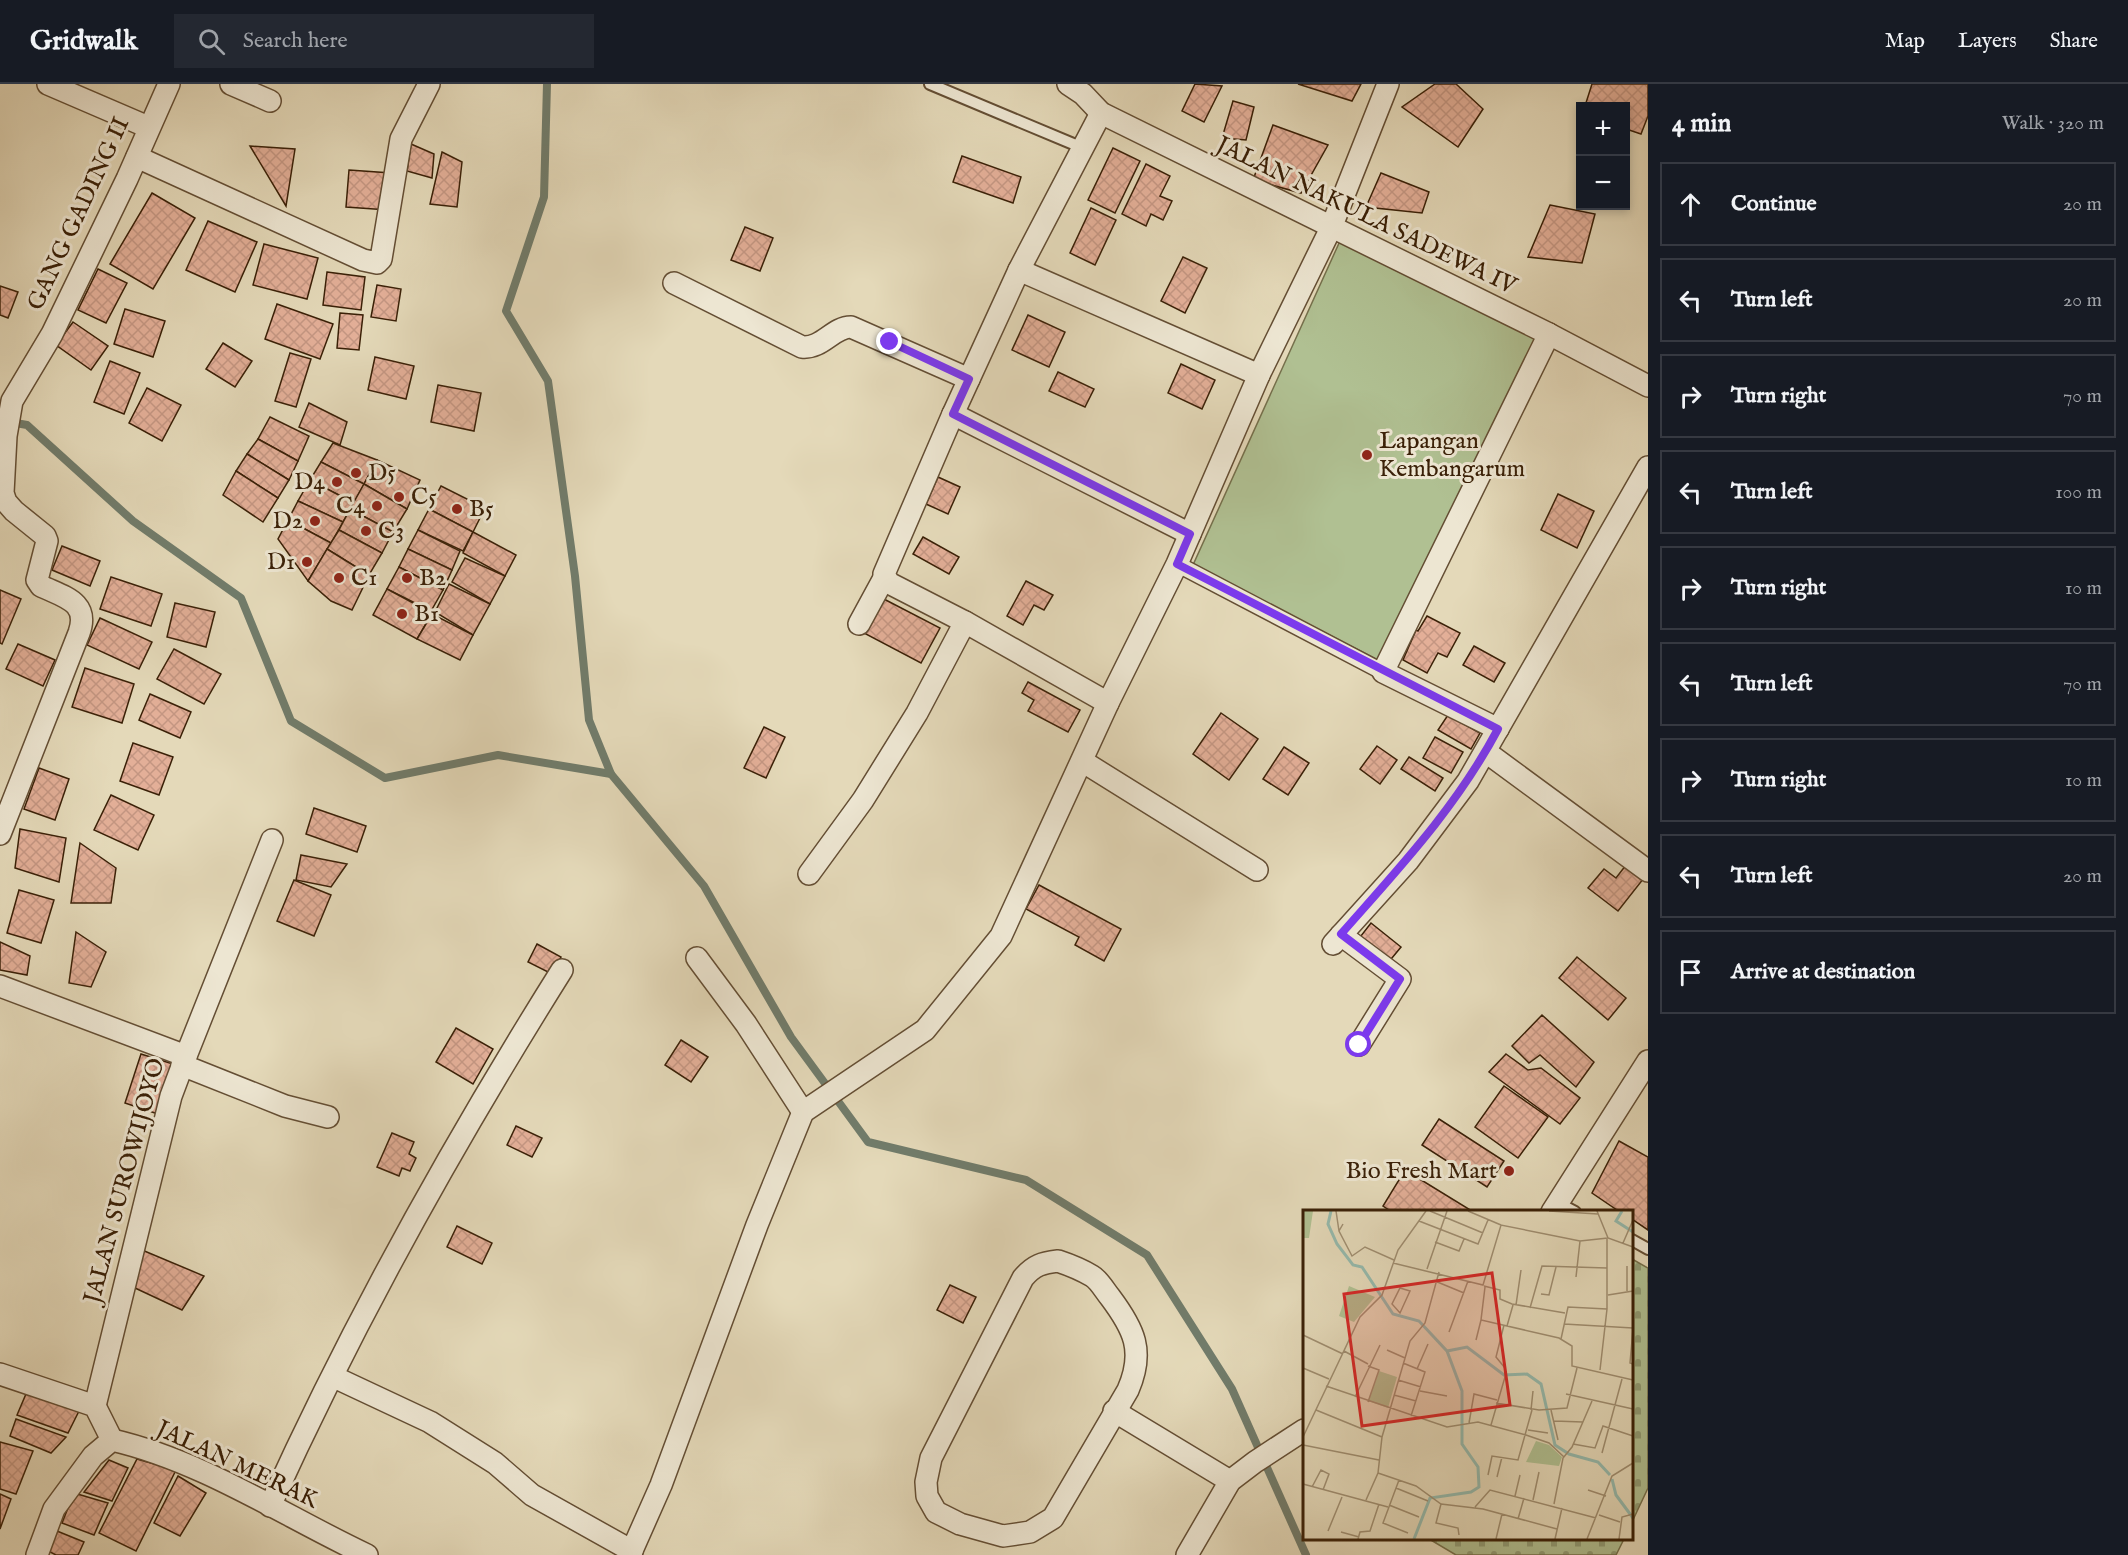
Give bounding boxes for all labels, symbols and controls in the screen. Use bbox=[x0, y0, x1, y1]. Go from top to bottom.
search box bbox=[174, 14, 594, 68]
text: Gridwalk bbox=[30, 24, 138, 59]
icon: search bbox=[195, 25, 228, 58]
text: Search here bbox=[243, 27, 348, 55]
text: Map bbox=[1885, 28, 1925, 55]
text: Layers bbox=[1958, 28, 2017, 55]
text: Share bbox=[2050, 28, 2098, 55]
map controls bbox=[1576, 102, 1630, 210]
button: + bbox=[1576, 102, 1630, 156]
text: 4 min bbox=[1672, 107, 1731, 140]
text: Walk · 320 m bbox=[2002, 111, 2104, 136]
street label: GANG GADING II bbox=[21, 112, 137, 316]
street label: JALAN NAKULA SADEWA IV bbox=[1208, 128, 1522, 303]
button: − bbox=[1576, 156, 1630, 210]
icon: ahead bbox=[1674, 188, 1707, 221]
text: Continue bbox=[1731, 190, 1817, 218]
text: 20 m bbox=[2063, 192, 2102, 217]
icon: left bbox=[1674, 284, 1707, 317]
text: Turn left bbox=[1731, 286, 1813, 314]
text: 20 m bbox=[2063, 288, 2102, 313]
route end bbox=[876, 328, 902, 354]
icon: right bbox=[1674, 380, 1707, 413]
text: Turn right bbox=[1731, 382, 1826, 410]
text: 70 m bbox=[2063, 384, 2102, 409]
place label: Lapangan Kembangarum bbox=[1379, 426, 1525, 485]
marker: Lapangan Kembangarum bbox=[1360, 448, 1374, 462]
place label: D5 bbox=[368, 458, 396, 489]
marker: D5 bbox=[349, 466, 363, 480]
place label: D4 bbox=[294, 467, 325, 498]
marker: D4 bbox=[330, 475, 344, 489]
icon: left bbox=[1674, 476, 1707, 509]
text: Turn left bbox=[1731, 478, 1813, 506]
text: 100 m bbox=[2055, 480, 2102, 505]
place label: C5 bbox=[411, 482, 437, 513]
marker: C5 bbox=[392, 490, 406, 504]
place label: C4 bbox=[336, 491, 365, 522]
place label: B5 bbox=[469, 494, 494, 525]
marker: C4 bbox=[370, 499, 384, 513]
marker: B5 bbox=[450, 502, 464, 516]
place label: D2 bbox=[272, 506, 303, 537]
marker: D2 bbox=[308, 514, 322, 528]
place label: C3 bbox=[378, 516, 404, 547]
marker: C3 bbox=[359, 524, 373, 538]
place label: D1 bbox=[267, 547, 295, 578]
marker: D1 bbox=[300, 555, 314, 569]
place label: C1 bbox=[351, 563, 377, 594]
place label: B2 bbox=[419, 563, 446, 594]
marker: C1 bbox=[332, 571, 346, 585]
marker: B2 bbox=[400, 571, 414, 585]
icon: right bbox=[1674, 572, 1707, 605]
text: Turn right bbox=[1731, 574, 1826, 602]
text: 10 m bbox=[2065, 576, 2102, 601]
place label: B1 bbox=[414, 599, 439, 630]
marker: B1 bbox=[395, 607, 409, 621]
icon: left bbox=[1674, 668, 1707, 701]
text: Turn left bbox=[1731, 670, 1813, 698]
text: 70 m bbox=[2063, 672, 2102, 697]
icon: right bbox=[1674, 764, 1707, 797]
text: Turn right bbox=[1731, 766, 1826, 794]
text: 10 m bbox=[2065, 768, 2102, 793]
icon: left bbox=[1674, 860, 1707, 893]
text: Turn left bbox=[1731, 862, 1813, 890]
text: 20 m bbox=[2063, 864, 2102, 889]
icon: arrive bbox=[1674, 956, 1707, 989]
text: Arrive at destination bbox=[1731, 958, 1915, 986]
route start bbox=[1345, 1031, 1371, 1057]
street label: JALAN SUROWIJOYO bbox=[77, 1055, 173, 1310]
place label: Bio Fresh Mart bbox=[1345, 1156, 1497, 1187]
marker: Bio Fresh Mart bbox=[1502, 1164, 1516, 1178]
inset map bbox=[1303, 1210, 1633, 1540]
street label: JALAN MERAK bbox=[148, 1413, 324, 1516]

